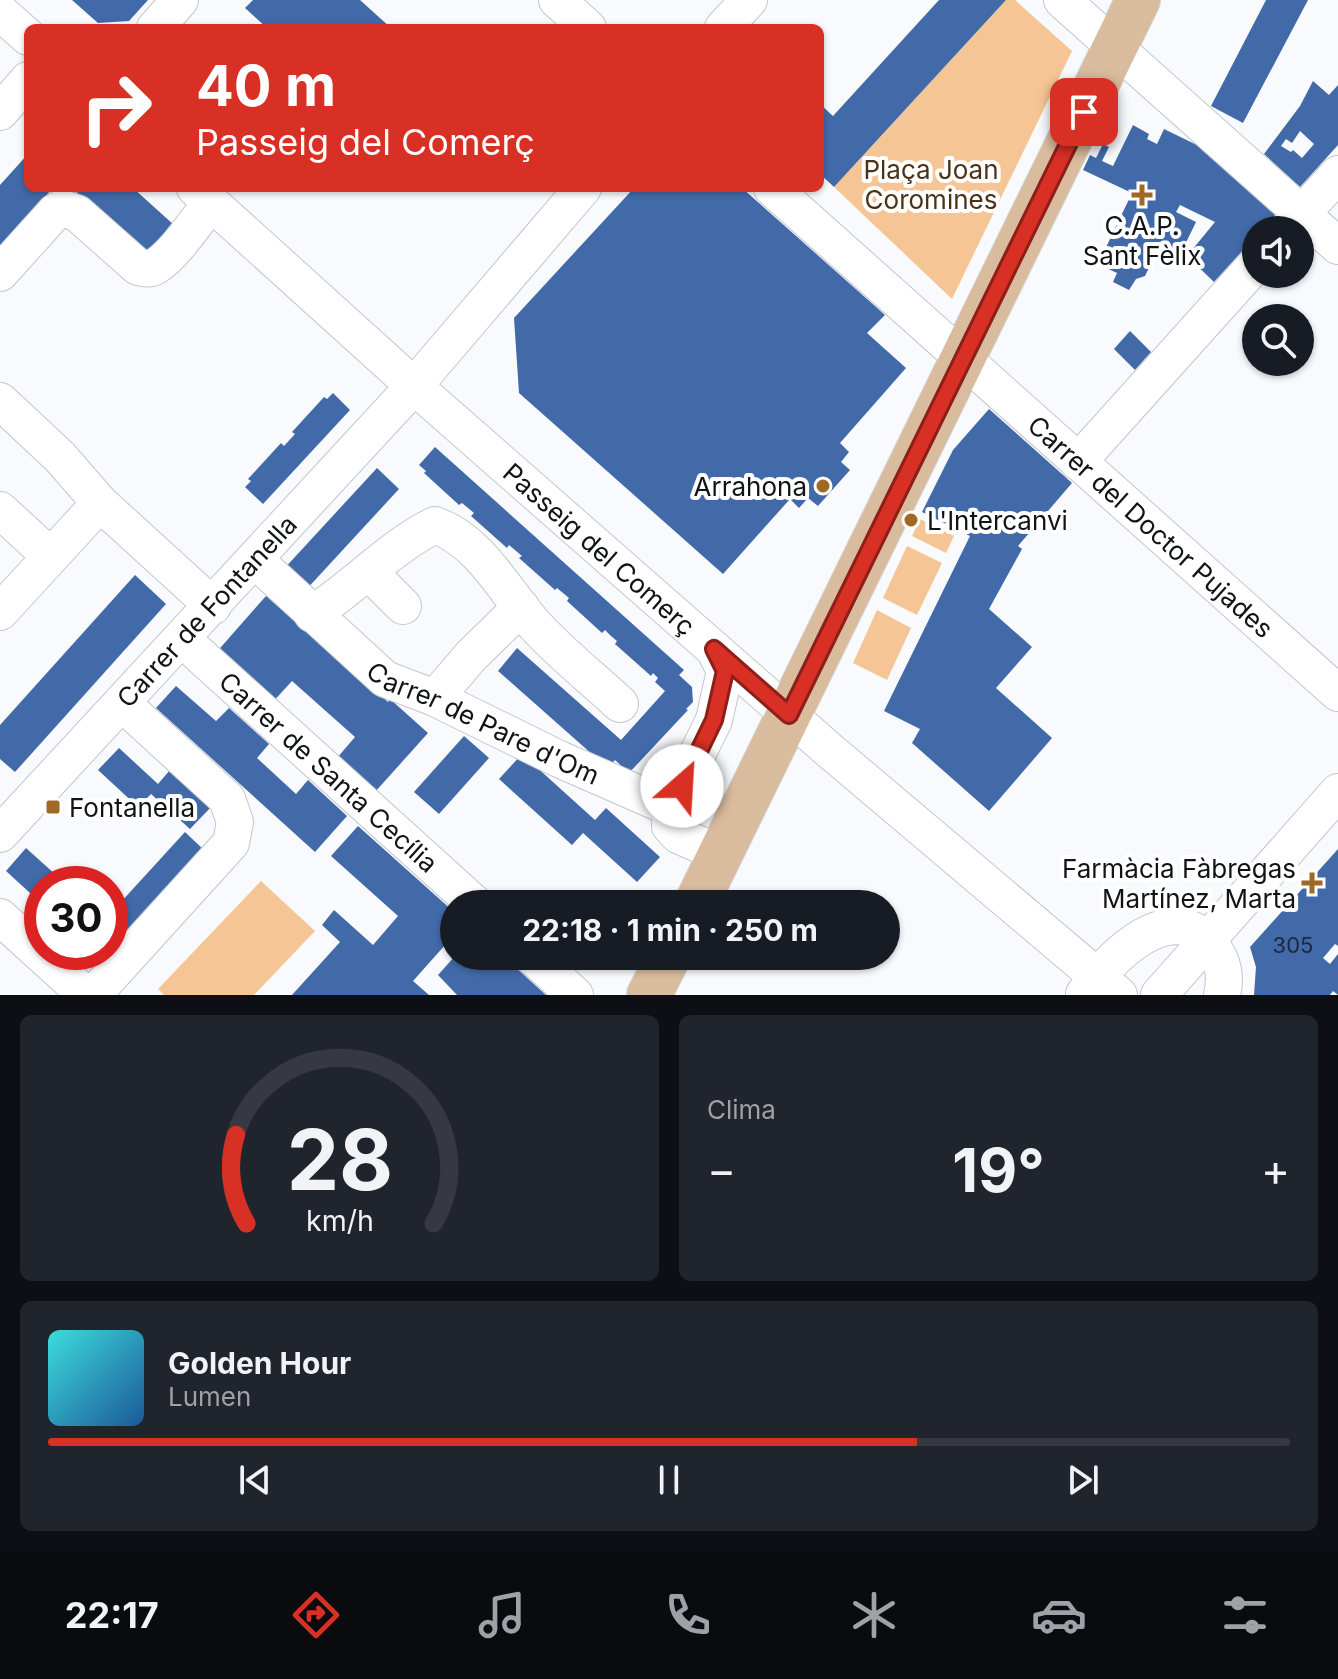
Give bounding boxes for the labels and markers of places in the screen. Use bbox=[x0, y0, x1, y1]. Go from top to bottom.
pin bbox=[1050, 78, 1118, 146]
marker: C.A.P. Sant Fèlix bbox=[1131, 184, 1153, 206]
place label: C.A.P. Sant Fèlix bbox=[1083, 210, 1201, 271]
place label: Arrahona bbox=[694, 471, 807, 502]
marker: Arrahona bbox=[814, 477, 832, 495]
place label: L'Intercanvi bbox=[927, 505, 1068, 536]
marker: L'Intercanvi bbox=[902, 511, 920, 529]
place label: Fontanella bbox=[69, 792, 195, 823]
marker: Fontanella bbox=[44, 798, 62, 816]
place label: Farmàcia Fàbregas Martínez, Marta bbox=[1062, 853, 1296, 914]
marker: Farmàcia Fàbregas Martínez, Marta bbox=[1303, 874, 1321, 892]

